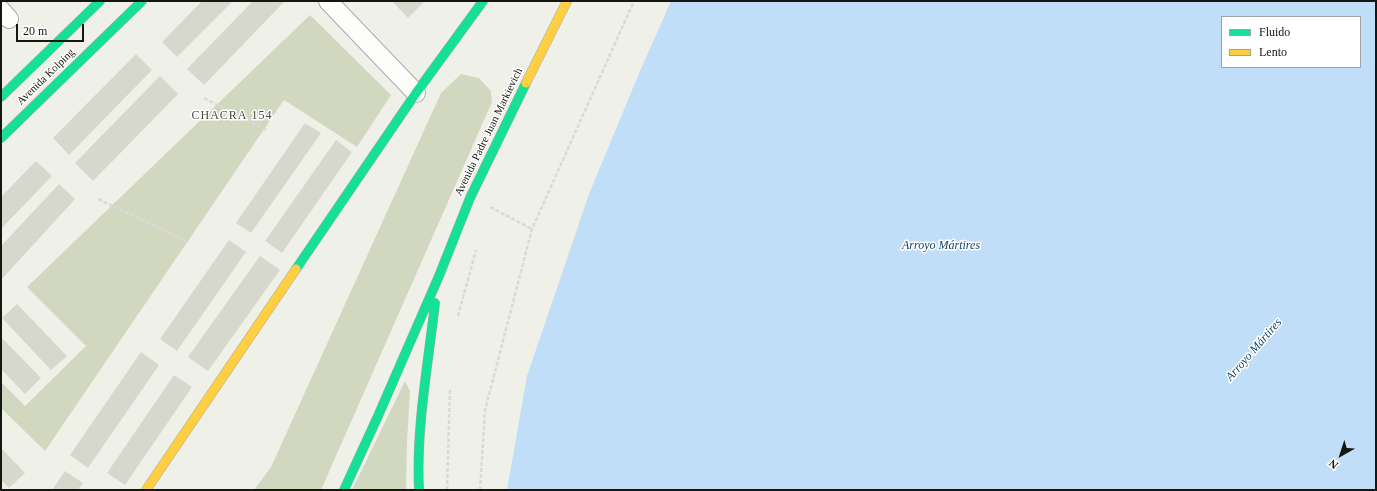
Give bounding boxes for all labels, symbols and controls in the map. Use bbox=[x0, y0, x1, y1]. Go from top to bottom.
scale bar bbox=[18, 16, 86, 42]
legend bbox=[1221, 16, 1361, 68]
text: 20 m bbox=[23, 24, 47, 38]
text: Fluido bbox=[1259, 25, 1290, 39]
text: Lento bbox=[1259, 45, 1287, 59]
street label: Avenida Kolping bbox=[14, 46, 78, 108]
street label: Avenida Padre Juan Markievich bbox=[452, 66, 526, 198]
district label: CHACRA 154 bbox=[191, 109, 273, 123]
water label: Arroyo Mártires bbox=[902, 239, 980, 253]
water label: Arroyo Mártires bbox=[1223, 316, 1285, 384]
north arrow bbox=[1321, 435, 1361, 475]
text: N bbox=[1327, 457, 1340, 471]

